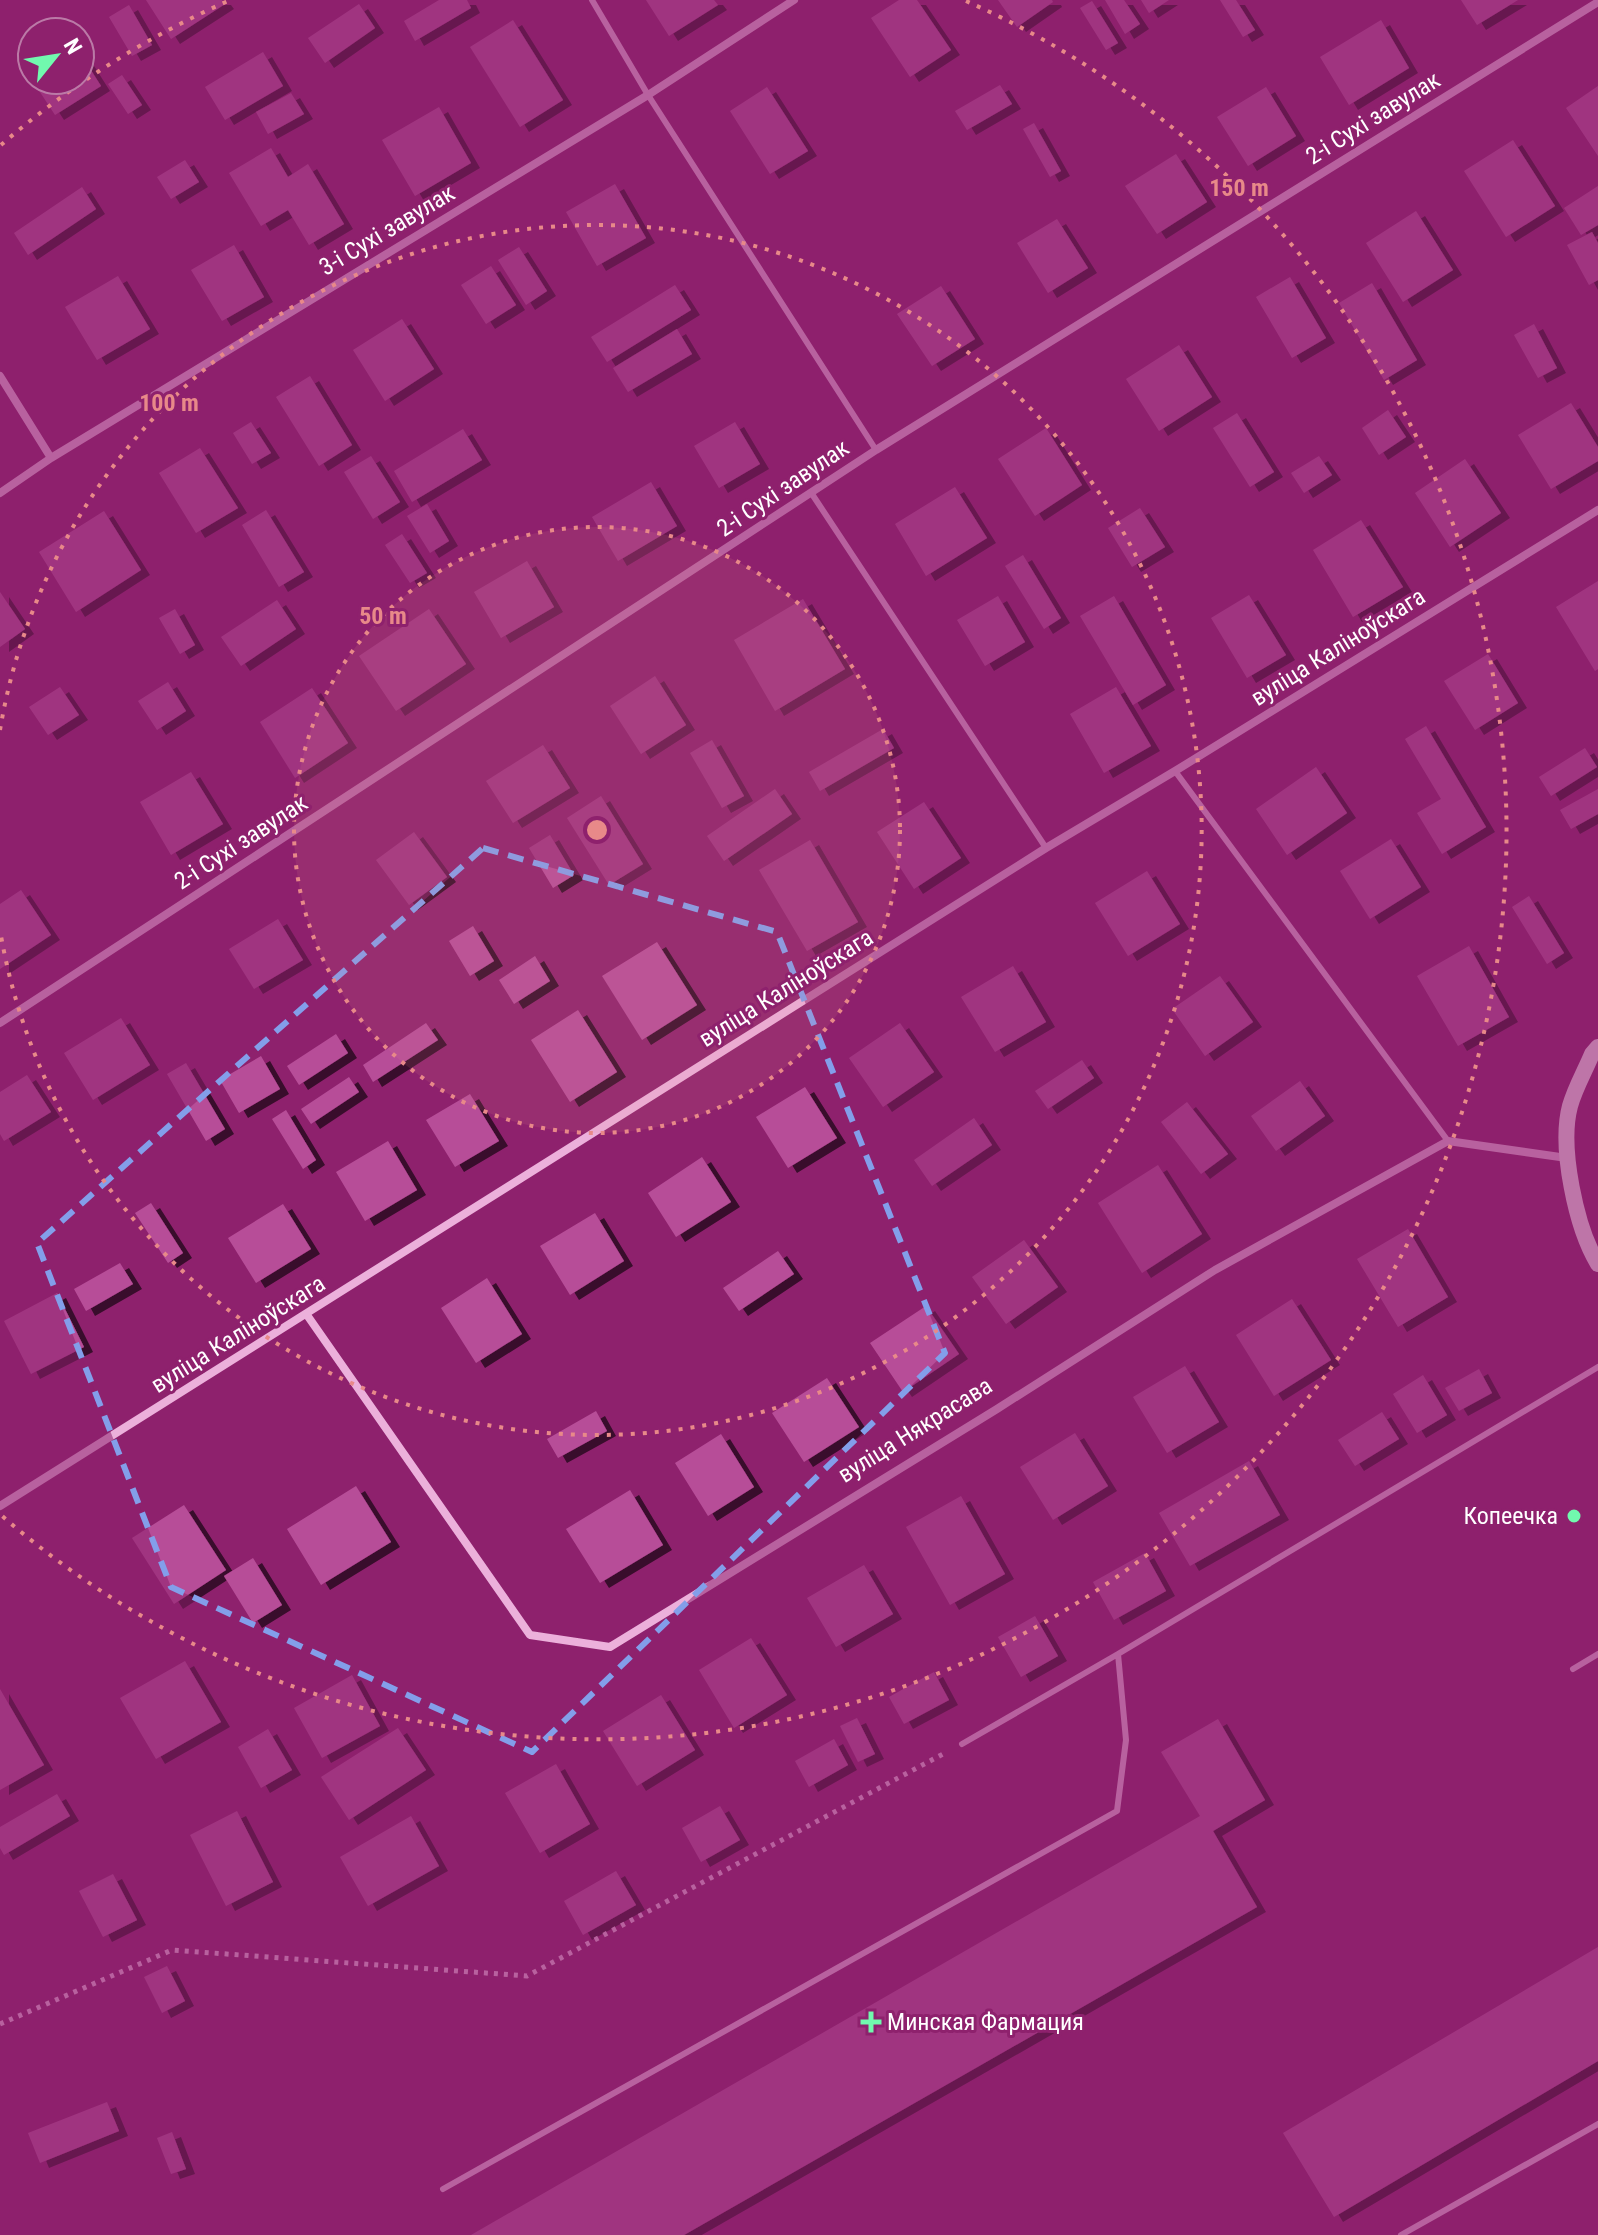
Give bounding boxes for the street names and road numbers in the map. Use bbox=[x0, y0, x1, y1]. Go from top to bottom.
street label: 2-і Сухі завулак bbox=[1301, 65, 1446, 170]
street label: 3-і Сухі завулак bbox=[314, 178, 460, 281]
street label: 2-і Сухі завулак bbox=[712, 433, 855, 542]
street label: вуліца Каліноўскага bbox=[1246, 582, 1430, 712]
street label: 2-і Сухі завулак bbox=[169, 788, 313, 895]
street label: вуліца Каліноўскага bbox=[694, 923, 878, 1053]
street label: вуліца Каліноўскага bbox=[146, 1269, 330, 1399]
street label: вуліца Някрасава bbox=[833, 1371, 997, 1489]

